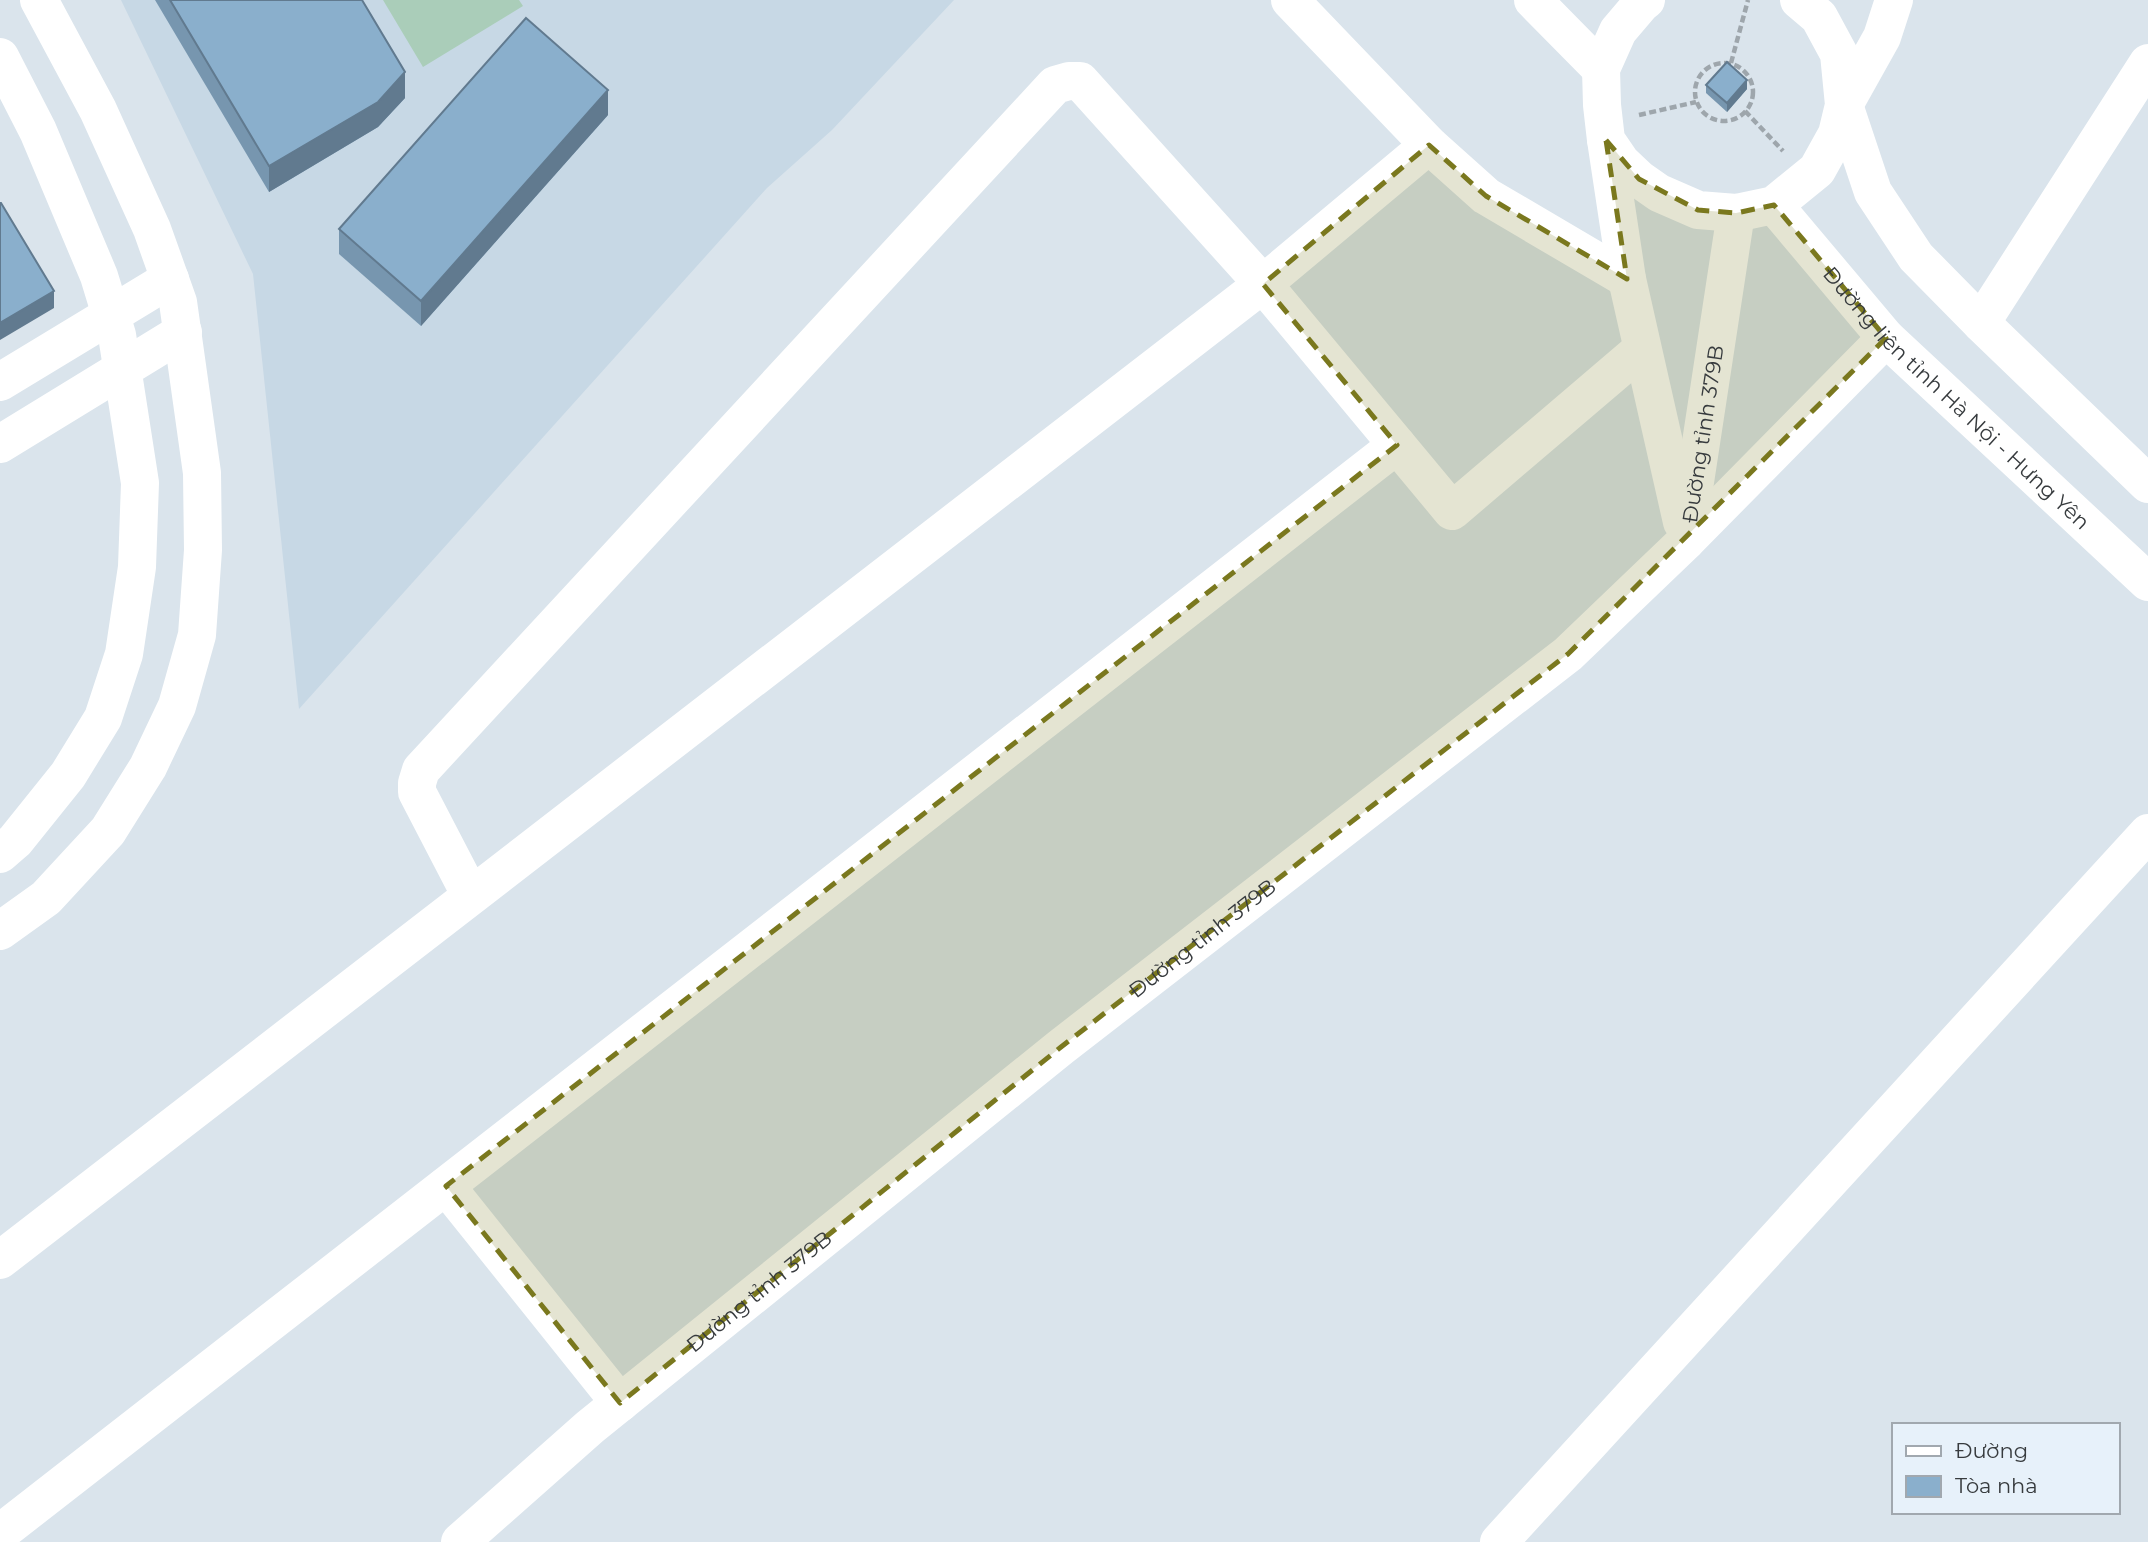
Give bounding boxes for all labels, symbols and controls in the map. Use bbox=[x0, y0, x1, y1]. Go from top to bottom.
street label: Đường liên tỉnh Hà Nội - Hưng Yên bbox=[1818, 261, 2095, 534]
street label: Đường tỉnh 379B bbox=[1676, 343, 1728, 524]
street label: Đường tỉnh 379B bbox=[1123, 873, 1280, 1003]
street label: Đường tỉnh 379B bbox=[681, 1225, 836, 1357]
legend bbox=[1892, 1423, 2120, 1514]
text: Đường bbox=[1955, 1438, 2028, 1463]
text: Tòa nhà bbox=[1955, 1473, 2038, 1498]

